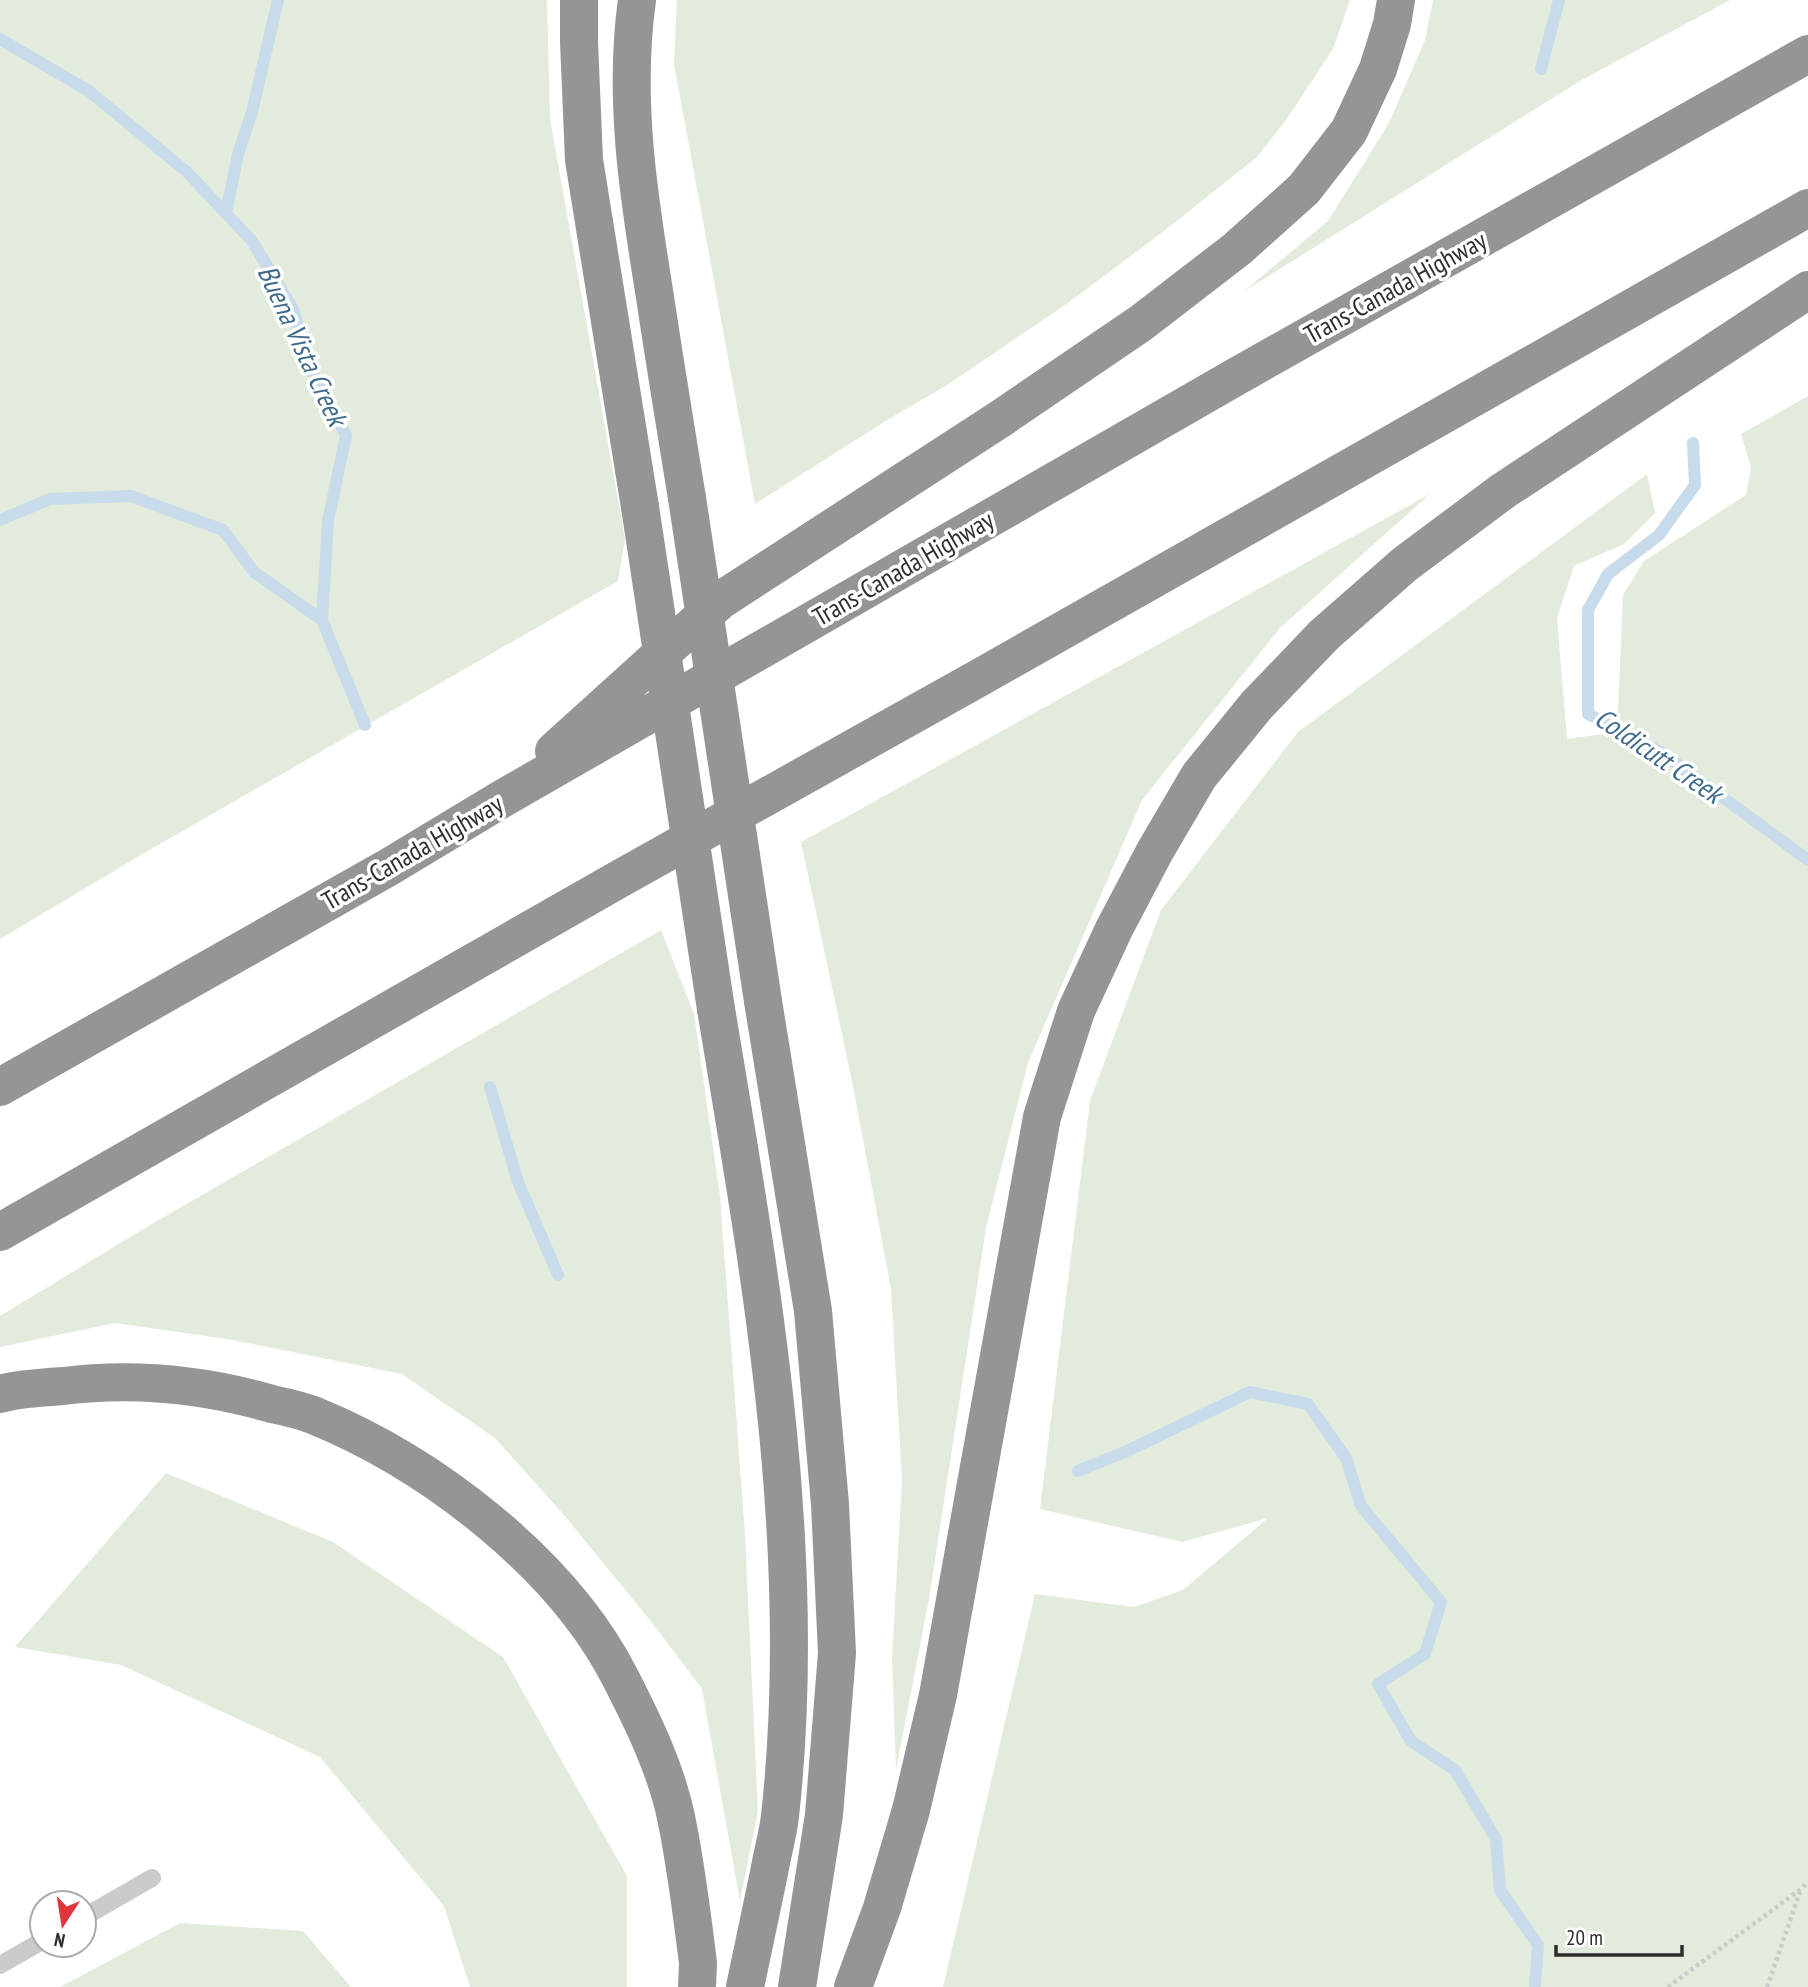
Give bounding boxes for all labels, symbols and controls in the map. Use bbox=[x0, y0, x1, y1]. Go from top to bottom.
street label: Trans-Canada Highway bbox=[1298, 223, 1492, 351]
water label: Buena Vista Creek bbox=[250, 259, 358, 434]
street label: Trans-Canada Highway bbox=[807, 503, 1000, 633]
water label: Coldicutt Creek bbox=[1588, 699, 1733, 813]
street label: Trans-Canada Highway bbox=[316, 787, 509, 917]
north arrow bbox=[28, 1889, 98, 1959]
scale bar bbox=[1556, 1913, 1682, 1957]
text: 20 m bbox=[1566, 1924, 1603, 1951]
text: N bbox=[52, 1928, 67, 1953]

